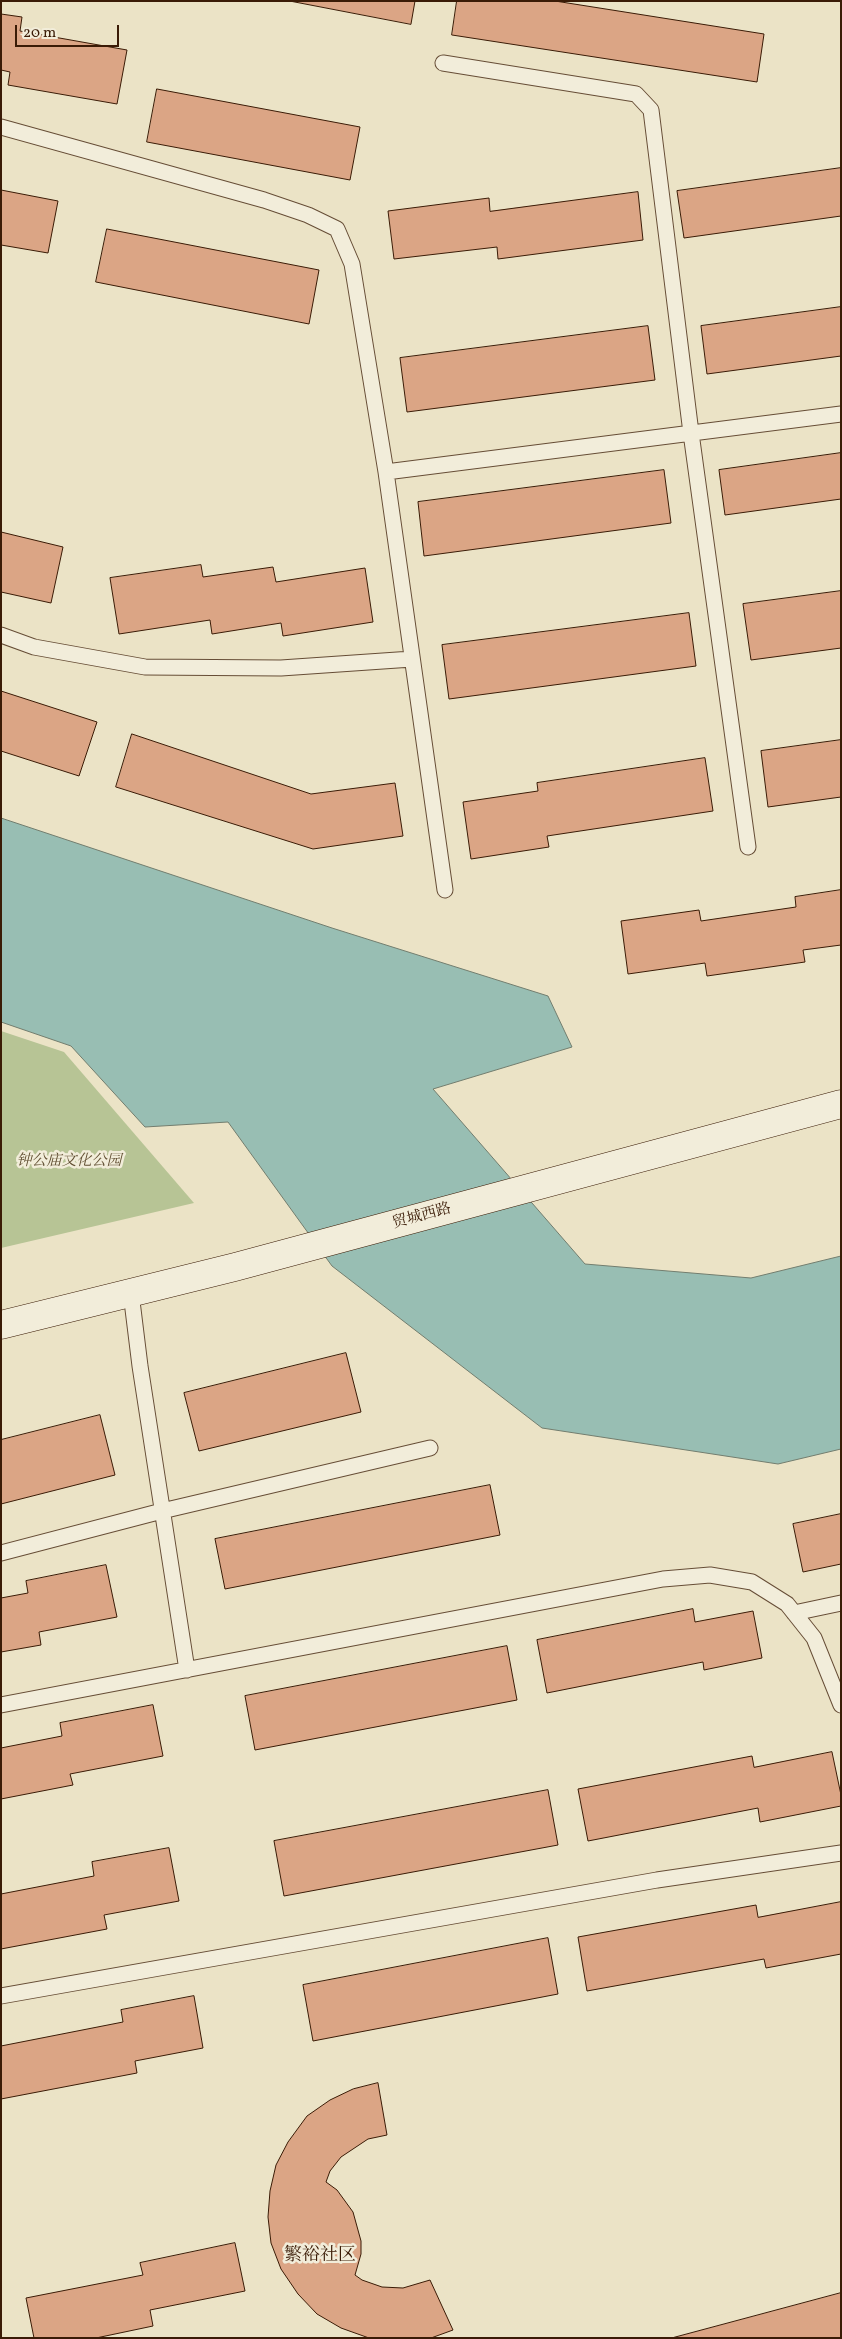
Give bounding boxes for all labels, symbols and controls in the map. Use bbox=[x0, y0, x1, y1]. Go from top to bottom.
scale bar bbox=[18, 15, 121, 47]
text: 20 m bbox=[23, 23, 56, 44]
park label: 钟公庙文化公园 bbox=[17, 1153, 121, 1171]
street label: 贸城西路 bbox=[391, 1201, 453, 1233]
district label: 繁裕社区 bbox=[284, 2246, 356, 2268]

